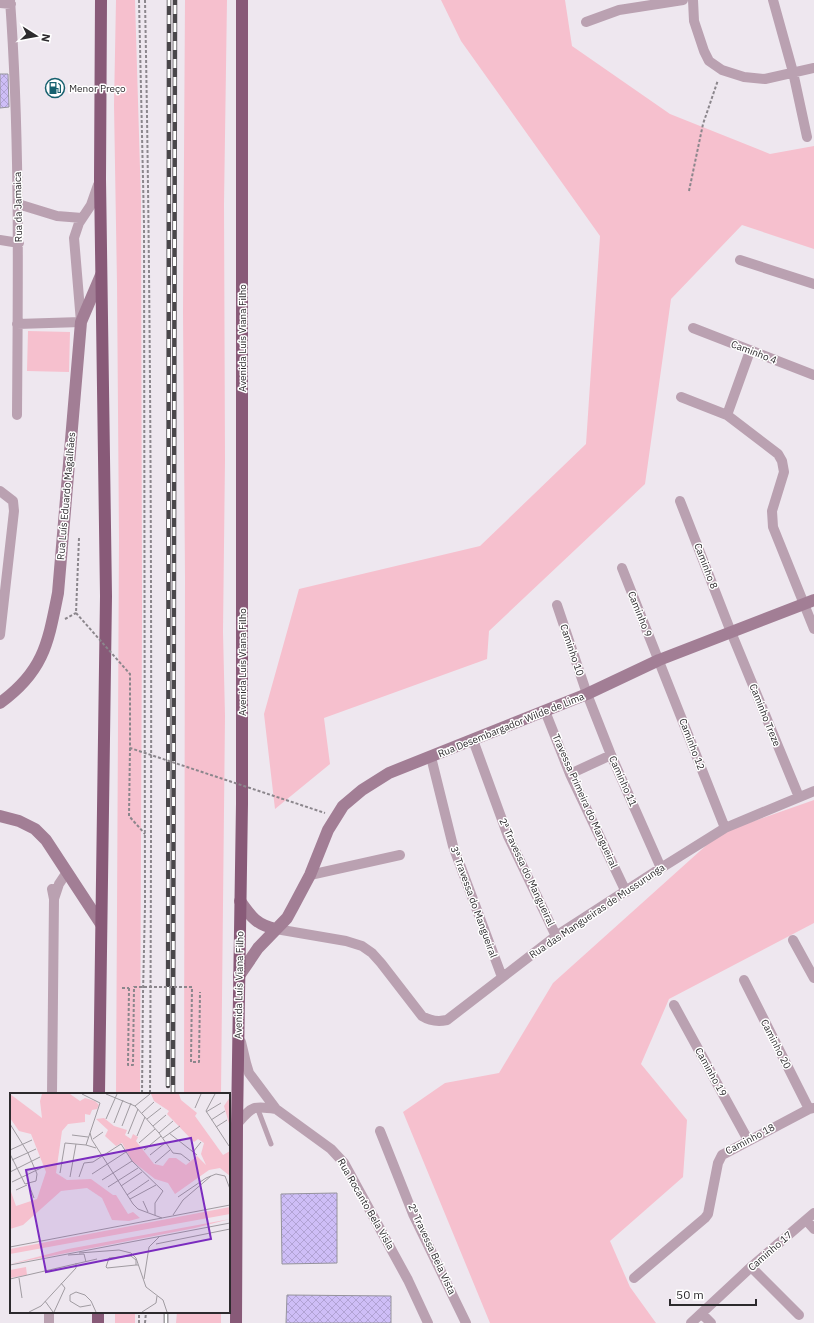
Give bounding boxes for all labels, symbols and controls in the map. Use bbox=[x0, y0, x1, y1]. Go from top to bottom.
north arrow bbox=[16, 16, 56, 56]
text: N bbox=[38, 33, 53, 43]
fuel station icon: Menor Preço bbox=[44, 77, 66, 99]
place label: Menor Preço bbox=[69, 82, 126, 95]
street label: Rua da Jamaica bbox=[11, 171, 25, 242]
street label: Avenida Luís Viana Filho bbox=[236, 284, 249, 392]
street label: Caminho 4 bbox=[729, 337, 779, 367]
street label: Rua Luís Eduardo Magalhães bbox=[54, 431, 78, 560]
street label: Caminho 8 bbox=[691, 541, 721, 591]
street label: Caminho 9 bbox=[625, 589, 655, 639]
street label: Avenida Luís Viana Filho bbox=[236, 608, 249, 716]
street label: Caminho 10 bbox=[557, 622, 587, 678]
street label: Caminho Treze bbox=[747, 682, 784, 749]
street label: Rua Desembargador Wilde de Lima bbox=[436, 689, 587, 760]
street label: Caminho 12 bbox=[676, 716, 708, 772]
street label: Travessa Primeira do Mangueiral bbox=[549, 732, 621, 870]
street label: Caminho 11 bbox=[606, 754, 640, 808]
street label: 2ª Travessa do Mangueiral bbox=[496, 816, 558, 928]
street label: 3ª Travessa do Mangueiral bbox=[448, 844, 500, 960]
street label: Rua das Mangueiras de Mussurunga bbox=[527, 860, 668, 961]
street label: Avenida Luís Viana Filho bbox=[232, 931, 246, 1039]
street label: Caminho 20 bbox=[758, 1017, 794, 1071]
street label: Caminho 19 bbox=[692, 1045, 730, 1099]
inset map bbox=[10, 1093, 230, 1313]
street label: Caminho 18 bbox=[723, 1121, 777, 1157]
street label: Rua Rocanto Bela Visla bbox=[335, 1156, 398, 1252]
street label: 2ª Travessa Bela Vista bbox=[405, 1201, 459, 1297]
street label: Caminho 17 bbox=[745, 1228, 795, 1274]
scale bar bbox=[670, 1281, 756, 1307]
text: 50 m bbox=[676, 1287, 704, 1302]

